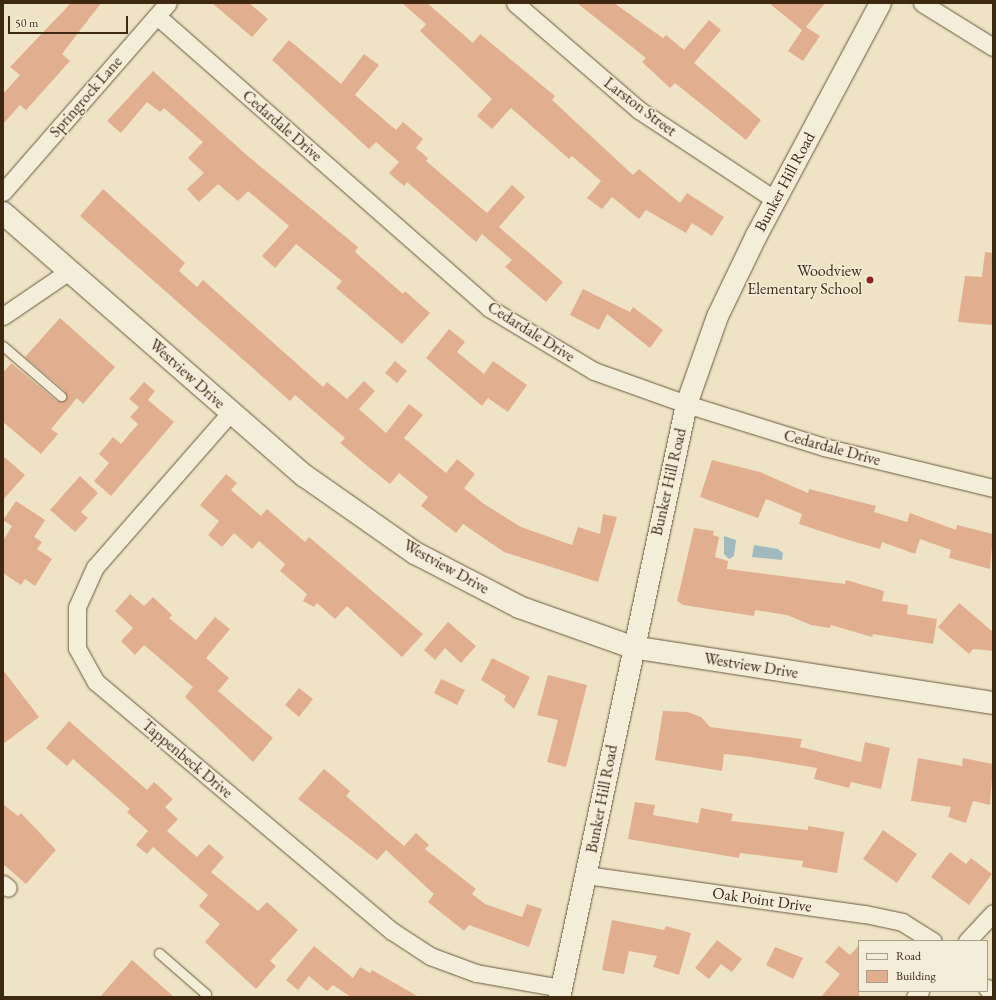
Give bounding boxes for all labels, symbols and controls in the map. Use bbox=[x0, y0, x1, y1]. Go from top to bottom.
scale bar bbox=[10, 8, 130, 34]
text: 50 m bbox=[15, 15, 38, 31]
street label: Springrock Lane bbox=[46, 52, 126, 142]
street label: Larston Street bbox=[600, 73, 680, 141]
street label: Cedardale Drive bbox=[238, 86, 326, 166]
street label: Bunker Hill Road bbox=[751, 129, 819, 235]
place label: Woodview Elementary School bbox=[747, 261, 862, 299]
marker: Woodview Elementary School bbox=[865, 275, 875, 285]
street label: Cedardale Drive bbox=[484, 298, 578, 366]
street label: Westview Drive bbox=[145, 335, 229, 413]
street label: Bunker Hill Road bbox=[647, 426, 691, 538]
street label: Cedardale Drive bbox=[782, 426, 882, 470]
street label: Westview Drive bbox=[400, 536, 492, 598]
street label: Westview Drive bbox=[703, 649, 799, 683]
street label: Tappenbeck Drive bbox=[138, 716, 236, 802]
street label: Bunker Hill Road bbox=[582, 743, 622, 855]
street label: Oak Point Drive bbox=[711, 884, 813, 916]
legend bbox=[858, 940, 988, 992]
text: Road bbox=[896, 948, 921, 964]
text: Building bbox=[896, 968, 936, 984]

